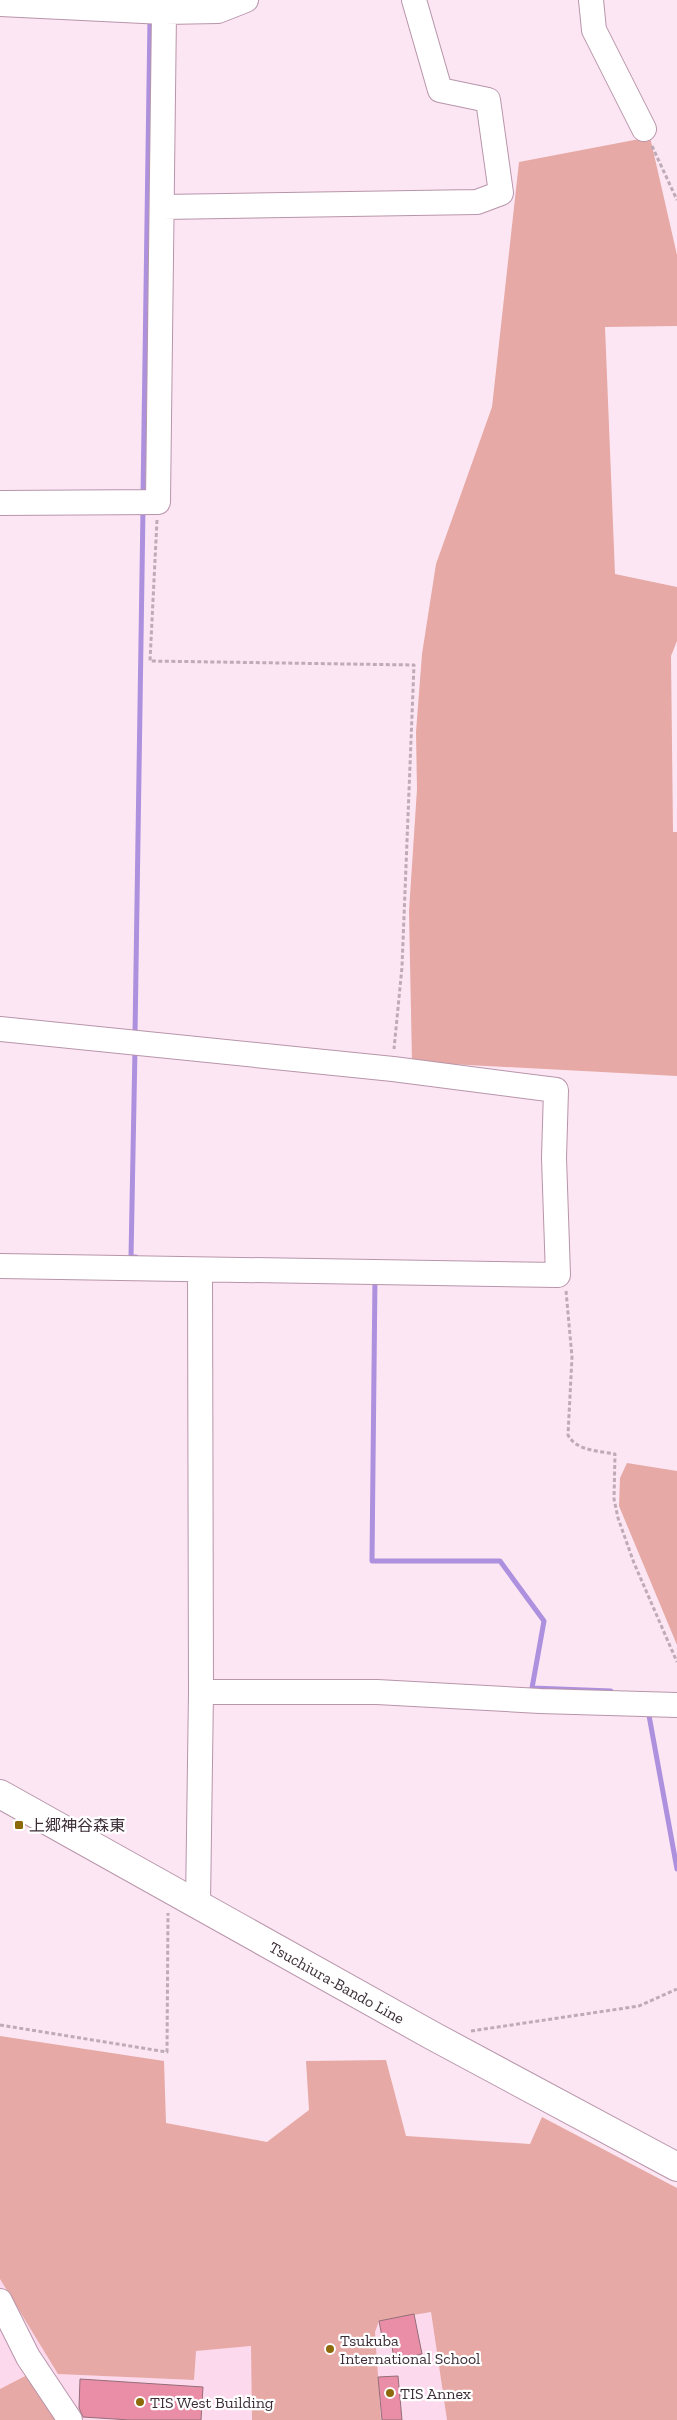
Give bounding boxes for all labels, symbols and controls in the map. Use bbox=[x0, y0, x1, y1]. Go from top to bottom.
place label: 上郷神谷森東 bbox=[29, 1816, 125, 1835]
marker: 上郷神谷森東 bbox=[13, 1819, 25, 1831]
street label: Tsuchiura-Bando Line bbox=[266, 1937, 408, 2028]
place label: Tsukuba International School bbox=[340, 2331, 480, 2368]
marker: Tsukuba International School bbox=[324, 2343, 336, 2355]
place label: TIS Annex bbox=[400, 2384, 471, 2403]
marker: TIS Annex bbox=[384, 2387, 396, 2399]
place label: TIS West Building bbox=[150, 2393, 274, 2412]
marker: TIS West Building bbox=[134, 2396, 146, 2408]

